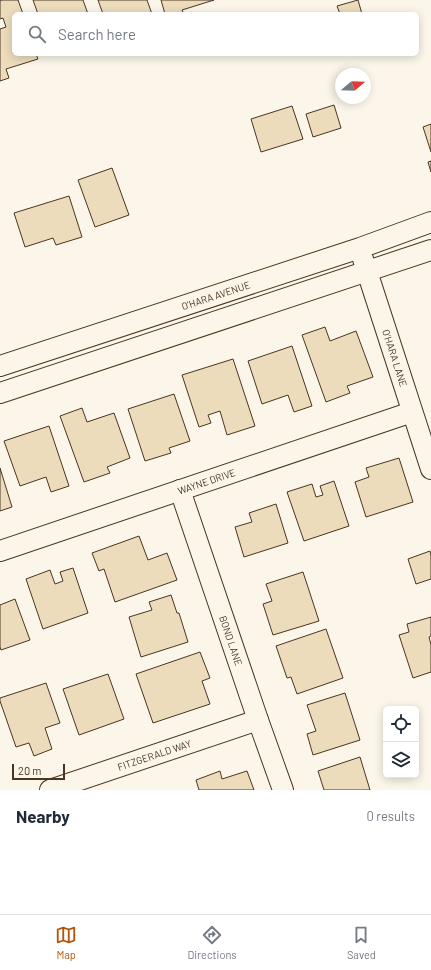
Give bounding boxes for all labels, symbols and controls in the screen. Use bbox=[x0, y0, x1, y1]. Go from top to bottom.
search box bbox=[12, 12, 419, 56]
icon: search bbox=[26, 23, 48, 45]
text: Search here bbox=[58, 25, 136, 43]
north arrow bbox=[335, 68, 371, 104]
street label: O'HARA AVENUE bbox=[180, 278, 252, 312]
street label: O'HARA LANE bbox=[380, 328, 410, 388]
street label: WAYNE DRIVE bbox=[176, 466, 237, 497]
street label: BOND LANE bbox=[217, 614, 245, 667]
map controls bbox=[383, 706, 419, 778]
button: locate bbox=[383, 706, 419, 742]
street label: FITZGERALD WAY bbox=[116, 737, 193, 773]
button: layers bbox=[383, 742, 419, 778]
scale bar bbox=[12, 762, 65, 781]
text: 20 m bbox=[18, 764, 41, 777]
text: Nearby bbox=[16, 806, 70, 826]
text: 0 results bbox=[366, 808, 415, 824]
tab: Map bbox=[55, 924, 77, 961]
tab: Directions bbox=[187, 924, 237, 961]
tab: Saved bbox=[347, 924, 376, 961]

